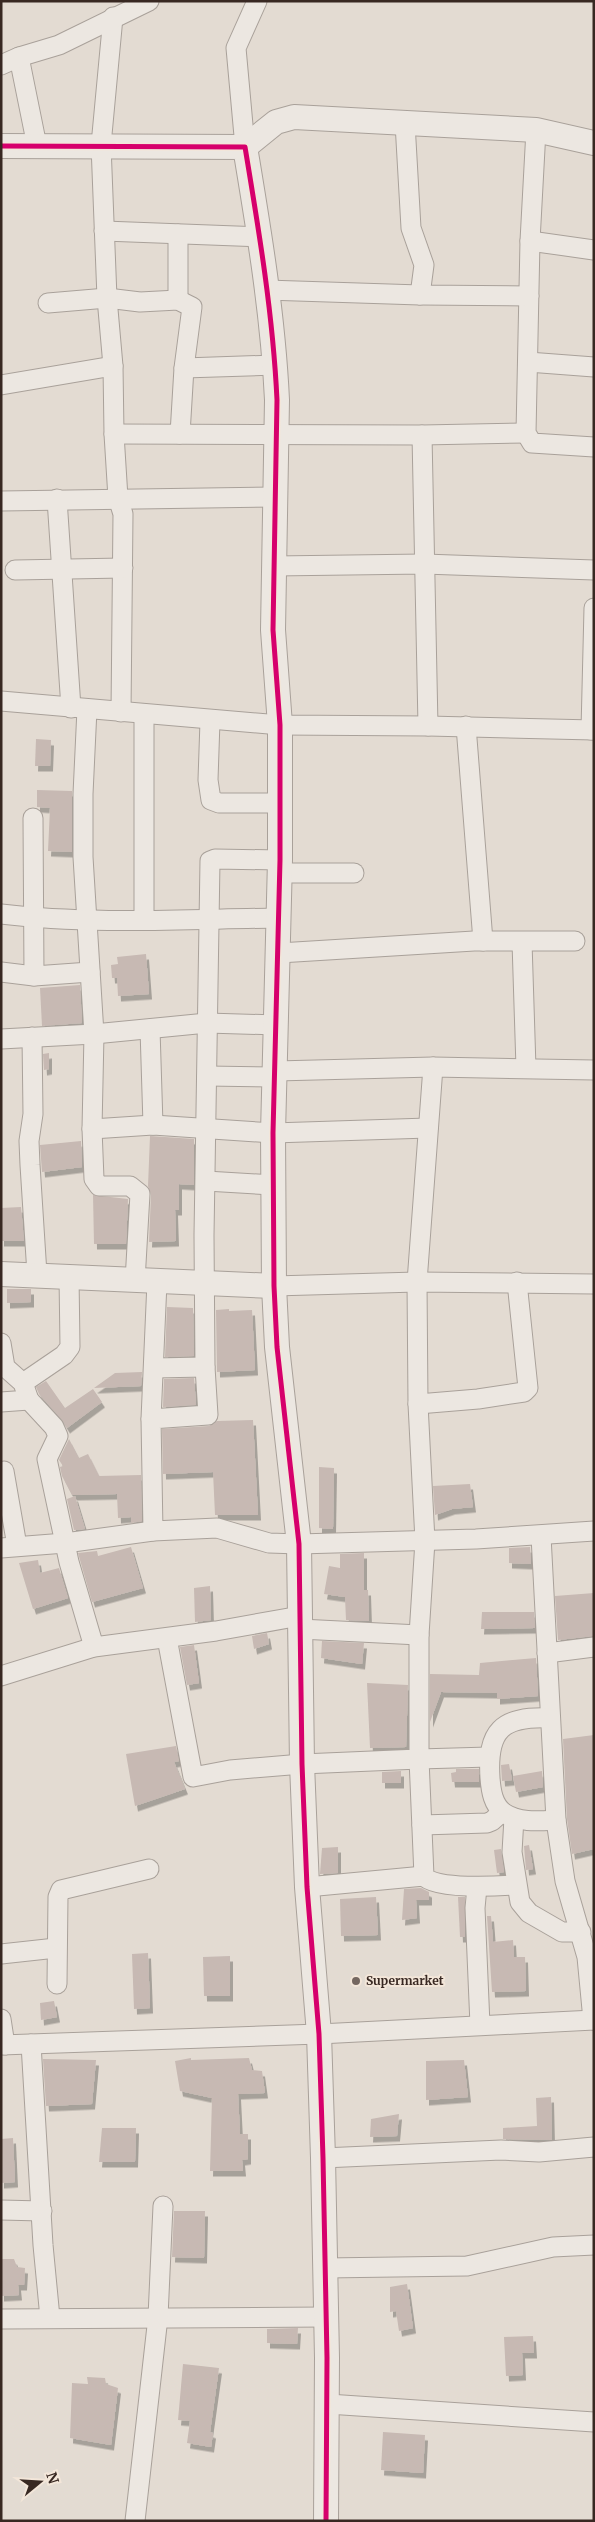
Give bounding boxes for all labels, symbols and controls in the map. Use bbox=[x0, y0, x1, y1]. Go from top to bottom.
place label: Supermarket bbox=[366, 1973, 444, 1988]
marker: Supermarket bbox=[350, 1975, 362, 1987]
north arrow bbox=[15, 2457, 65, 2507]
text: N bbox=[42, 2470, 63, 2486]

